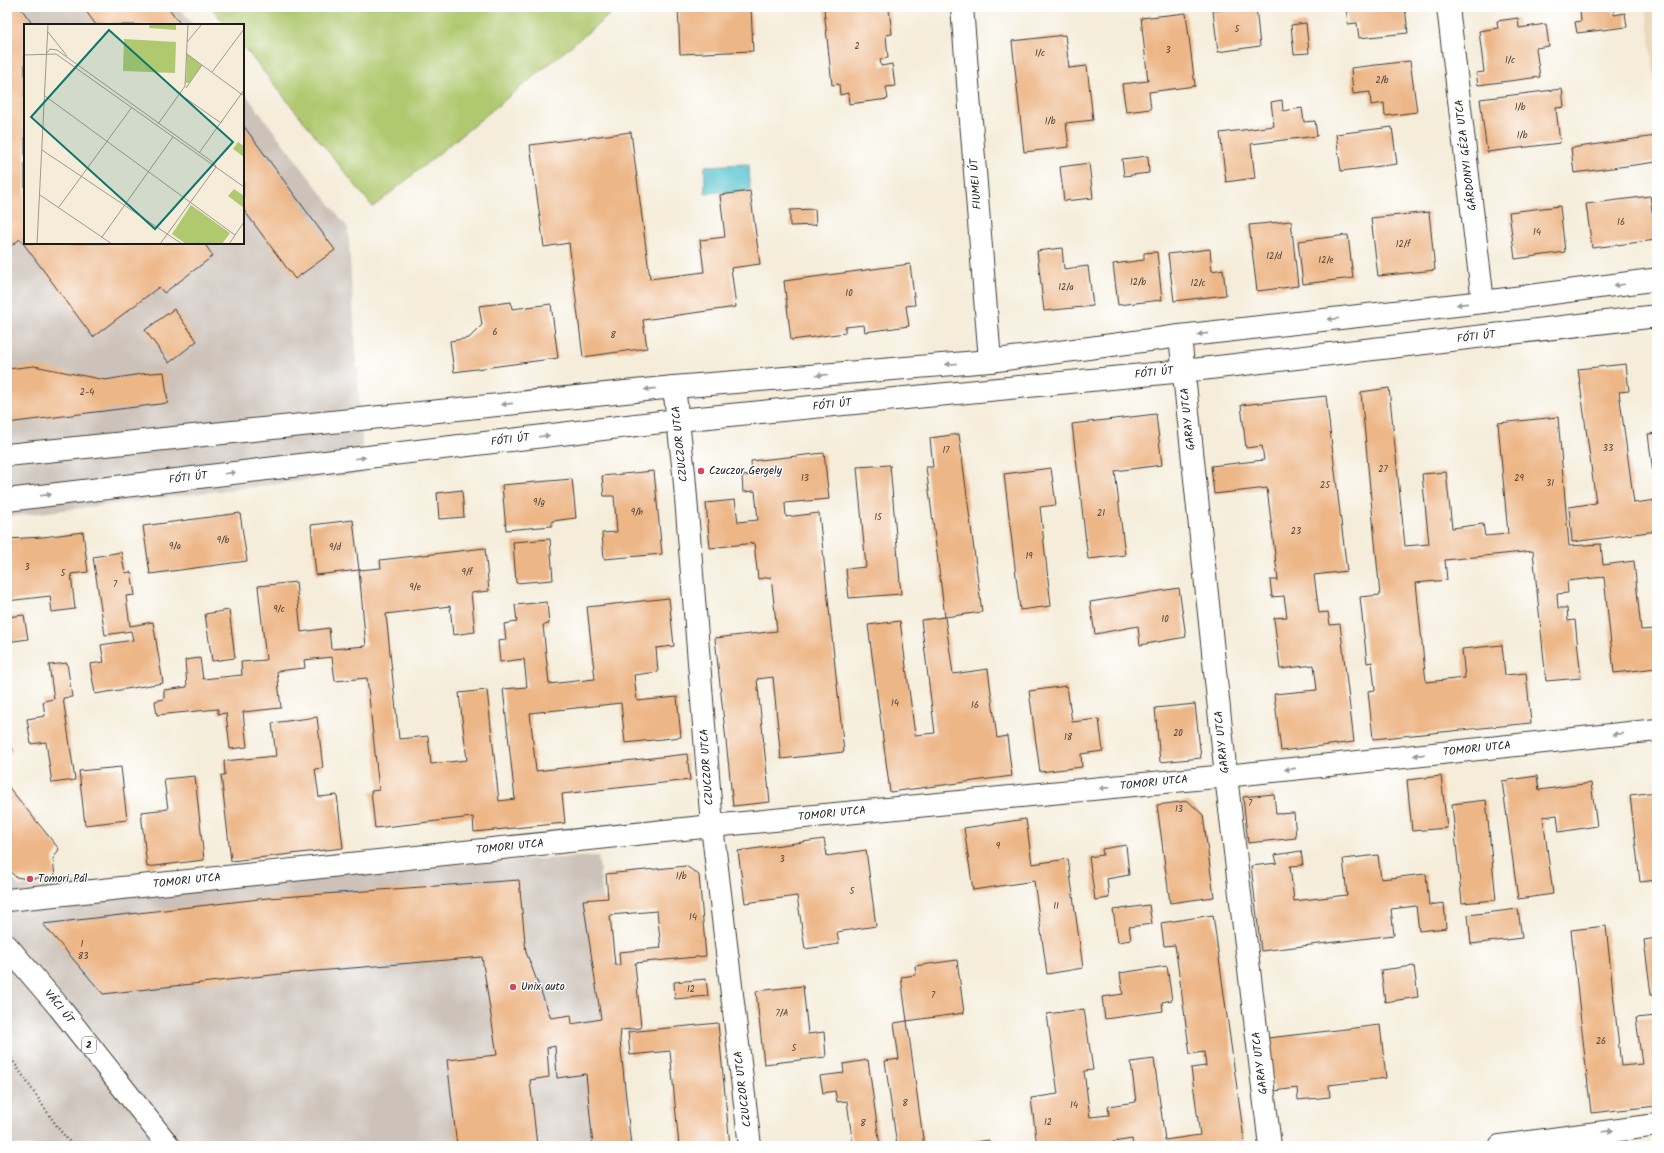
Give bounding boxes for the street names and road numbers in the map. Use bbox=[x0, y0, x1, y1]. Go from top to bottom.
street label: GÁRDONYI GÉZA UTCA bbox=[1450, 98, 1482, 212]
street label: FIUMEI ÚT bbox=[965, 157, 987, 210]
street label: FÓTI ÚT bbox=[1456, 326, 1497, 348]
street label: FÓTI ÚT bbox=[1134, 362, 1175, 384]
street label: GARAY UTCA bbox=[1176, 386, 1200, 451]
street label: FÓTI ÚT bbox=[812, 394, 853, 416]
street label: CZUCZOR UTCA bbox=[667, 405, 693, 483]
street label: FÓTI ÚT bbox=[490, 429, 531, 451]
street label: FÓTI ÚT bbox=[168, 467, 209, 489]
street label: GARAY UTCA bbox=[1210, 709, 1234, 774]
street label: CZUCZOR UTCA bbox=[695, 728, 719, 806]
street label: TOMORI UTCA bbox=[1442, 736, 1512, 762]
street label: TOMORI UTCA bbox=[1119, 770, 1189, 796]
street label: TOMORI UTCA bbox=[797, 801, 867, 827]
street label: TOMORI UTCA bbox=[475, 834, 545, 860]
street label: TOMORI UTCA bbox=[152, 868, 222, 894]
street label: VÁCI ÚT bbox=[40, 986, 79, 1029]
street label: GARAY UTCA bbox=[1247, 1030, 1273, 1095]
road number: 2 bbox=[82, 1037, 96, 1053]
street label: CZUCZOR UTCA bbox=[729, 1050, 757, 1128]

